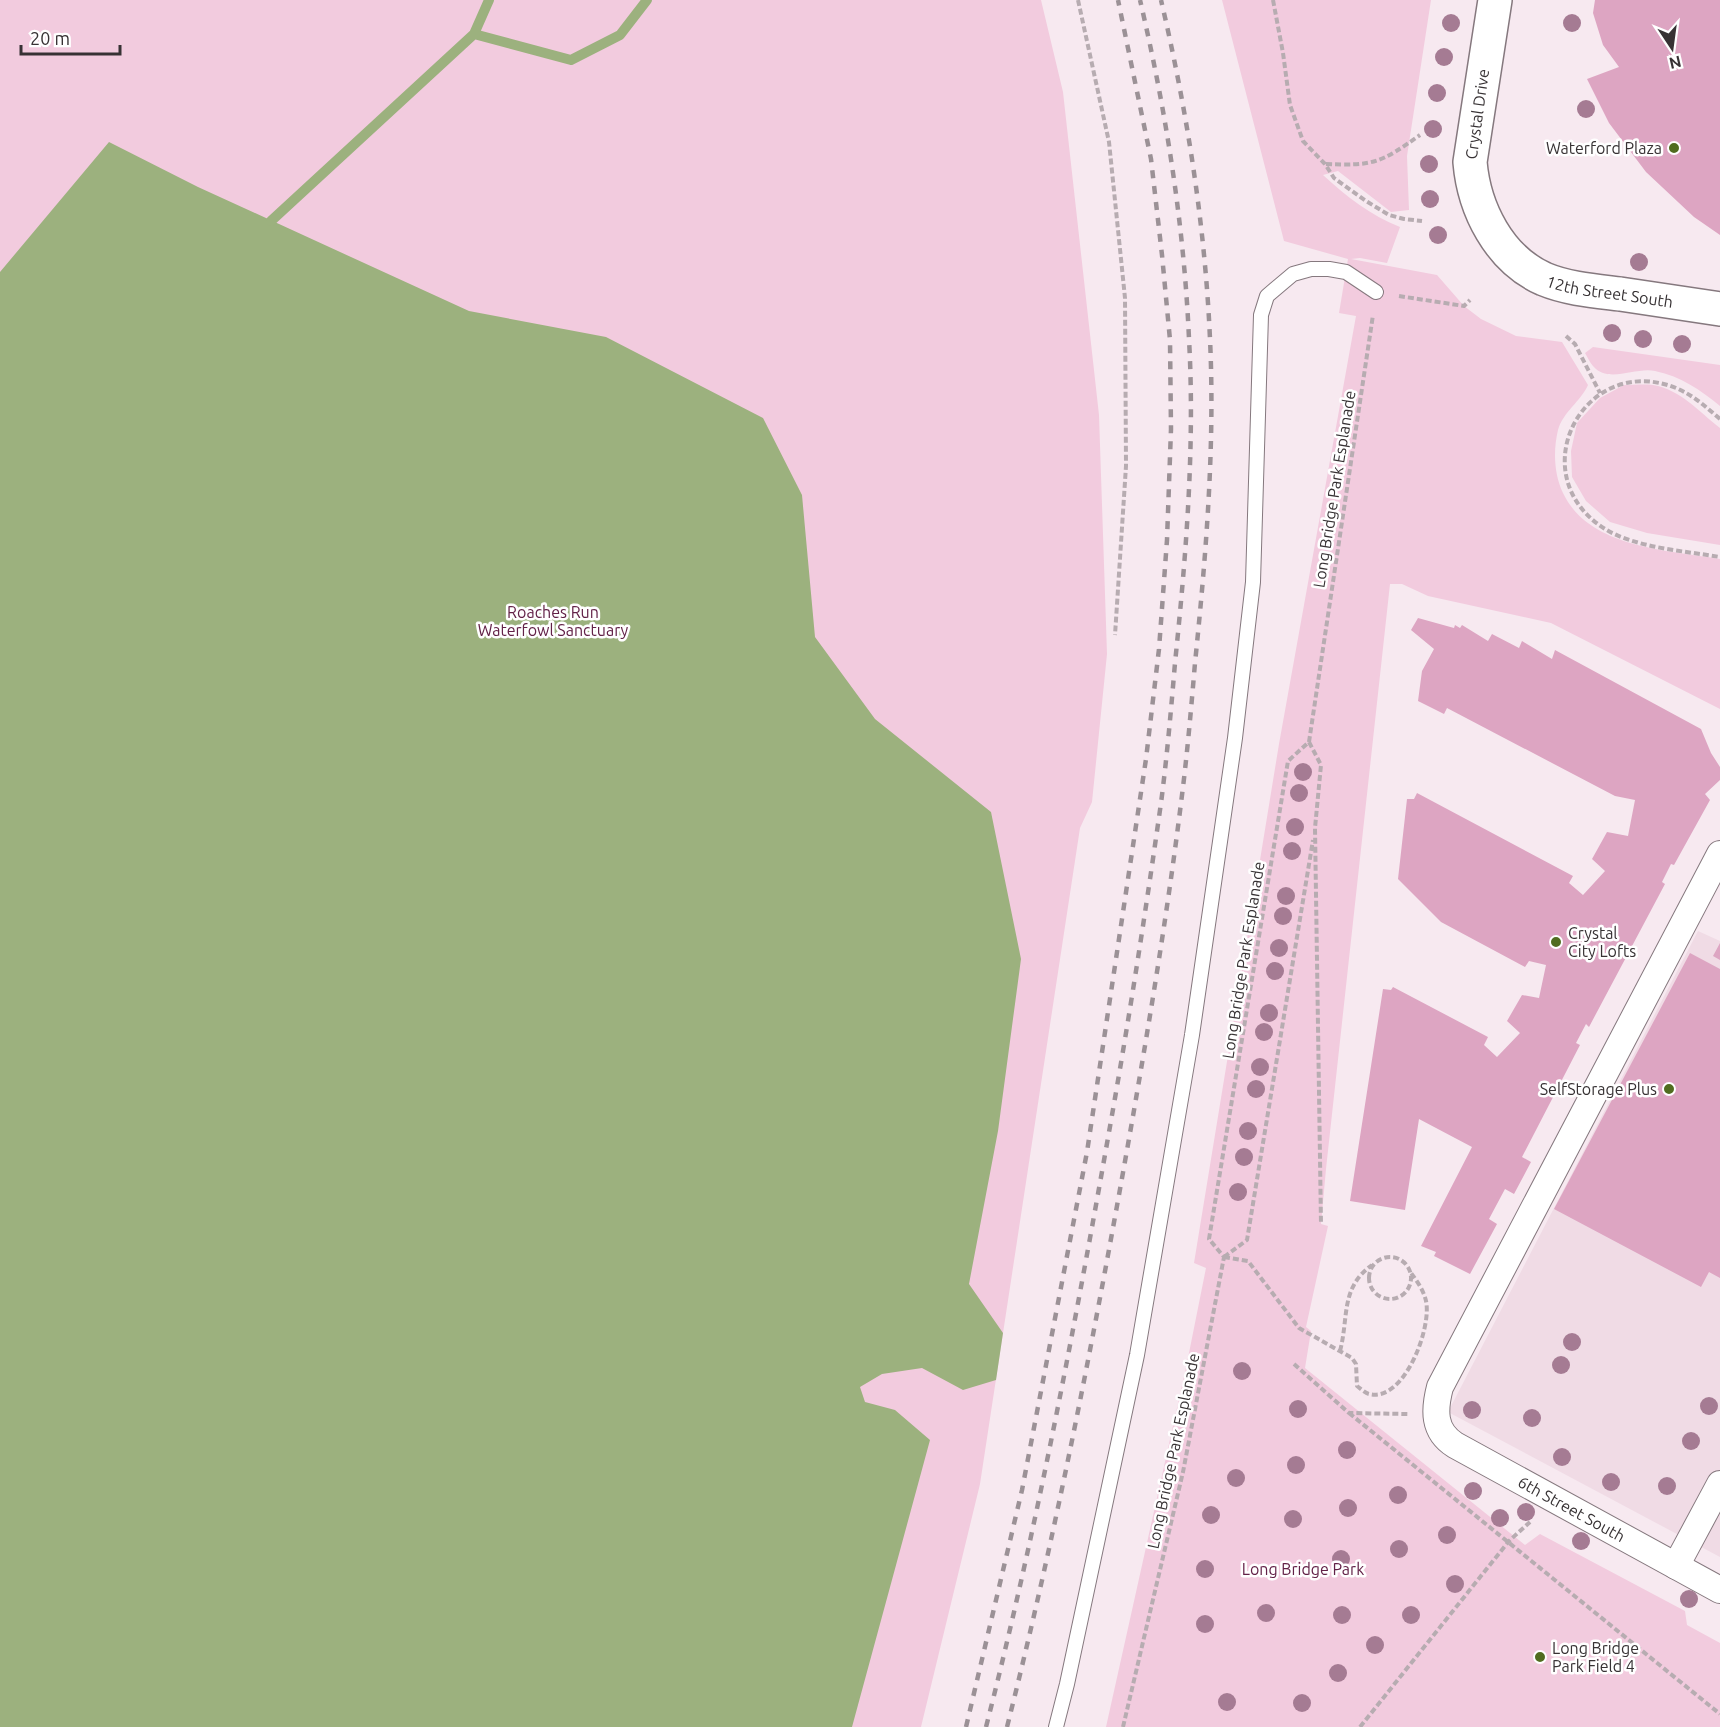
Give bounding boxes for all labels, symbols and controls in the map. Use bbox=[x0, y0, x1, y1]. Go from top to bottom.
scale bar bbox=[21, 18, 120, 56]
north arrow bbox=[1642, 18, 1702, 78]
text: 20 m bbox=[30, 28, 70, 48]
text: N bbox=[1668, 53, 1683, 73]
street label: Crystal Drive bbox=[1462, 68, 1492, 160]
place label: Waterford Plaza bbox=[1546, 139, 1662, 157]
marker: Waterford Plaza bbox=[1667, 141, 1681, 155]
street label: 12th Street South bbox=[1544, 272, 1674, 311]
street label: Long Bridge Park Esplanade bbox=[1310, 389, 1358, 589]
park label: Roaches Run Waterfowl Sanctuary bbox=[478, 603, 629, 639]
street label: Long Bridge Park Esplanade bbox=[1219, 860, 1267, 1060]
place label: Crystal City Lofts bbox=[1568, 924, 1636, 960]
marker: Crystal City Lofts bbox=[1549, 935, 1563, 949]
place label: SelfStorage Plus bbox=[1540, 1080, 1657, 1098]
marker: SelfStorage Plus bbox=[1662, 1082, 1676, 1096]
street label: Long Bridge Park Esplanade bbox=[1143, 1352, 1203, 1550]
street label: 6th Street South bbox=[1515, 1472, 1628, 1545]
park label: Long Bridge Park bbox=[1242, 1560, 1364, 1578]
place label: Long Bridge Park Field 4 bbox=[1552, 1639, 1639, 1675]
marker: Long Bridge Park Field 4 bbox=[1533, 1650, 1547, 1664]

